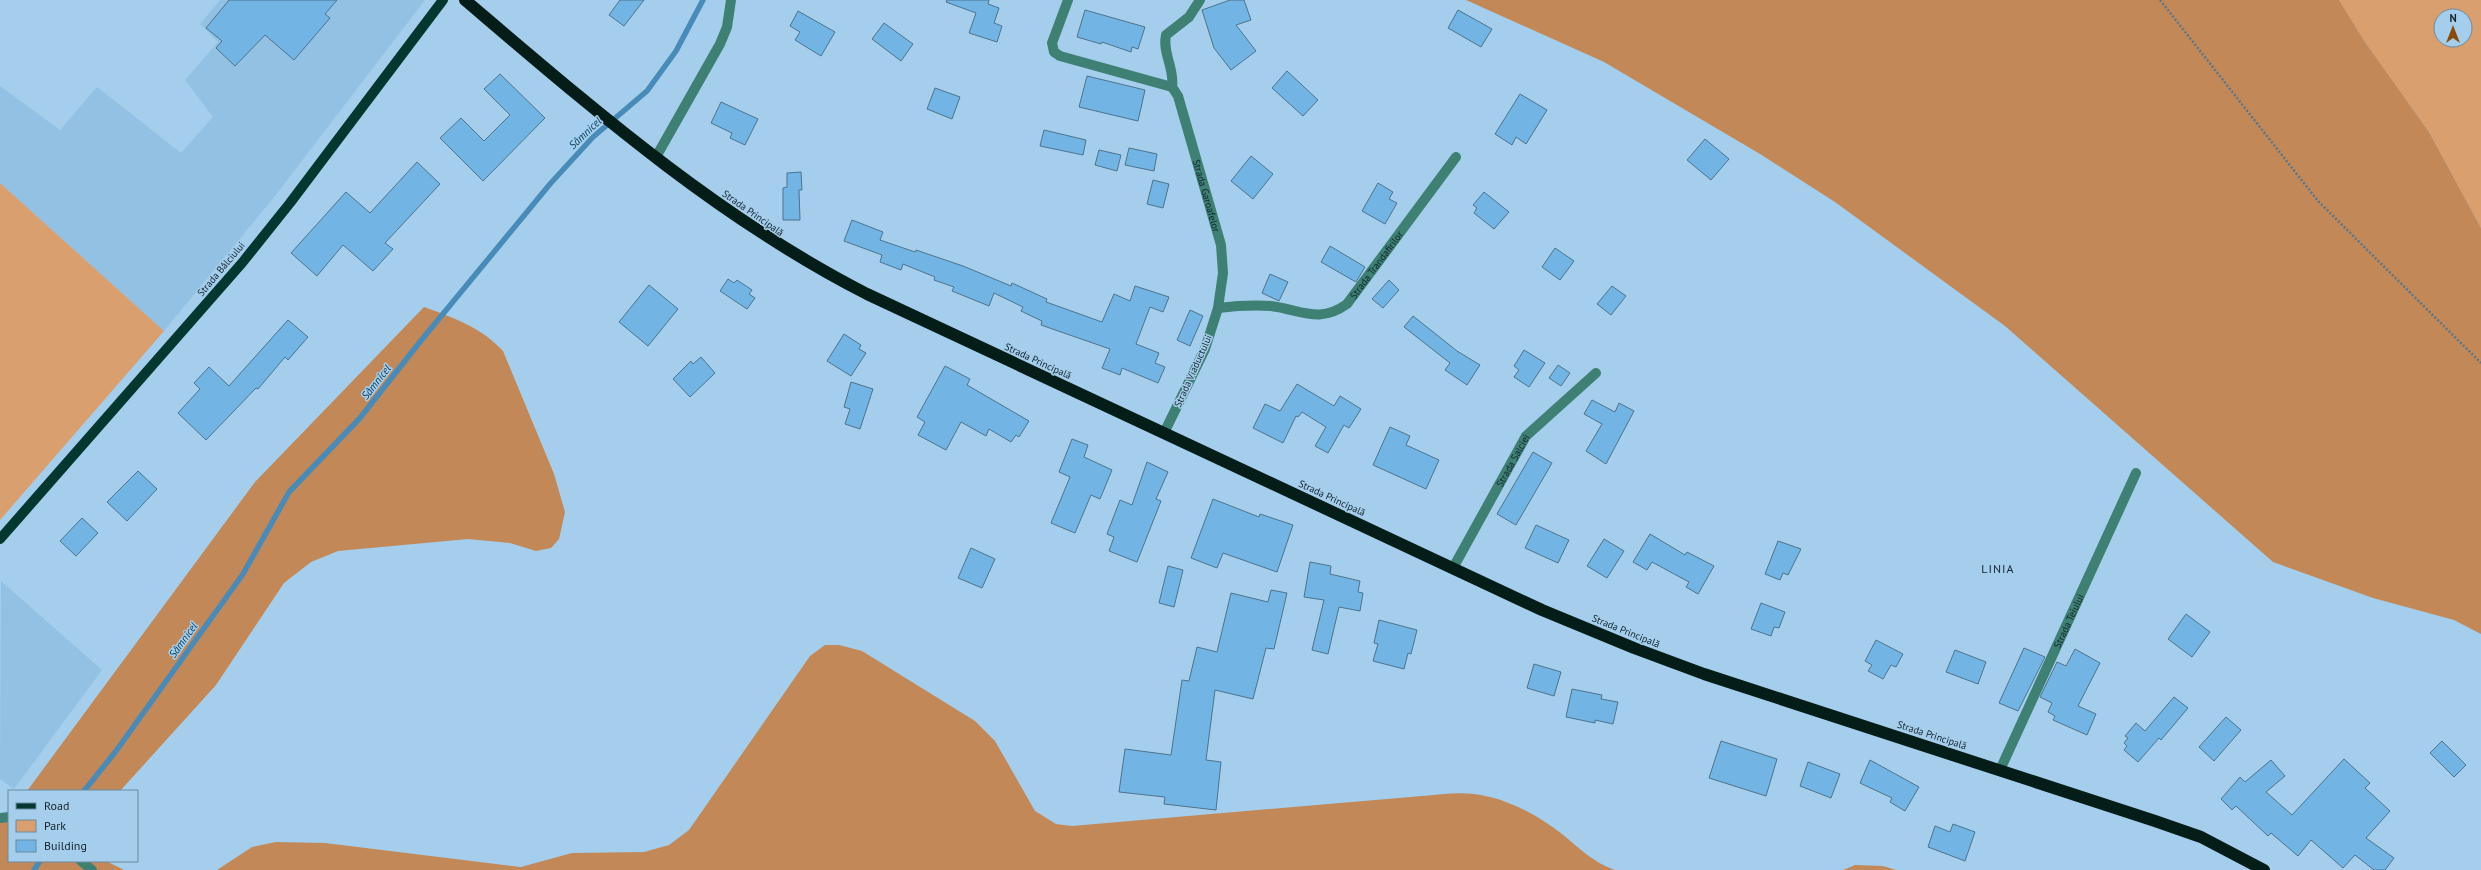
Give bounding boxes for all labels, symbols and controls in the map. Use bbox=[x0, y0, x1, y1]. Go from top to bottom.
north arrow bbox=[2433, 8, 2473, 48]
text: N bbox=[2449, 11, 2457, 25]
water label: Sâmnicel bbox=[566, 114, 604, 152]
street label: Strada Garoafelor bbox=[1190, 158, 1224, 234]
street label: Strada Principală bbox=[720, 187, 786, 239]
street label: Strada Trandafirilor bbox=[1346, 228, 1406, 302]
street label: Strada Bâlciului bbox=[194, 239, 248, 299]
street label: Strada Viaductului bbox=[1171, 333, 1215, 409]
street label: Strada Principală bbox=[1002, 340, 1074, 382]
water label: Sâmnicel bbox=[358, 362, 394, 402]
street label: Strada Salciei bbox=[1493, 432, 1532, 489]
street label: Strada Principală bbox=[1296, 477, 1368, 519]
district label: LINIA bbox=[1981, 561, 2015, 576]
street label: Strada Teiului bbox=[2050, 592, 2086, 650]
street label: Strada Principală bbox=[1590, 611, 1662, 651]
water label: Sâmnicel bbox=[166, 620, 201, 660]
street label: Strada Principală bbox=[1896, 718, 1968, 752]
legend bbox=[8, 790, 138, 862]
text: Road bbox=[44, 798, 69, 813]
text: Park bbox=[44, 818, 66, 833]
text: Building bbox=[44, 838, 87, 853]

